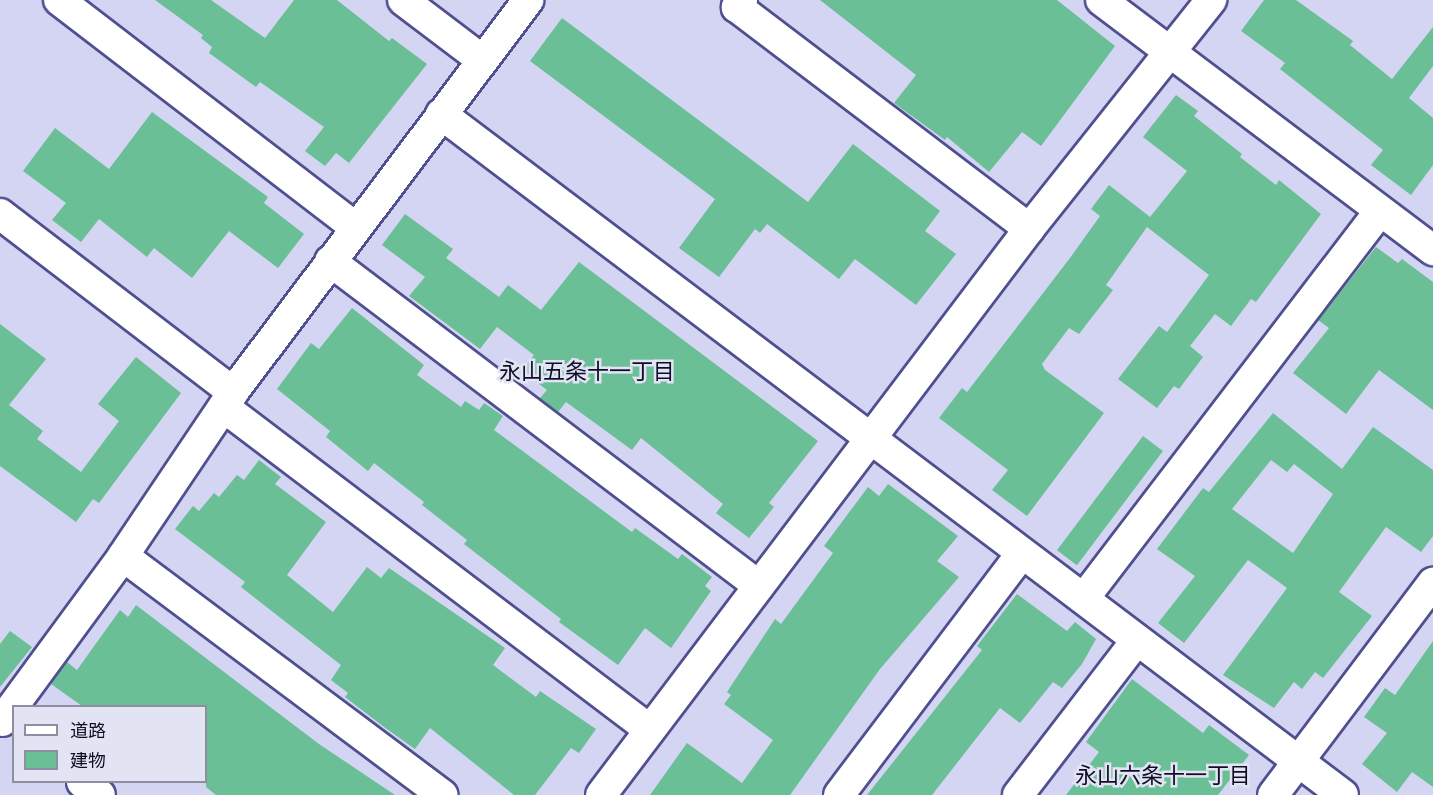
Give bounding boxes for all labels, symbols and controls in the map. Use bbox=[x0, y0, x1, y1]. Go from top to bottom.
district label: 永山五条十一丁目 bbox=[499, 360, 675, 386]
legend bbox=[12, 705, 207, 783]
text: 道路 bbox=[70, 719, 106, 744]
text: 建物 bbox=[70, 749, 106, 774]
district label: 永山六条十一丁目 bbox=[1075, 764, 1251, 790]

